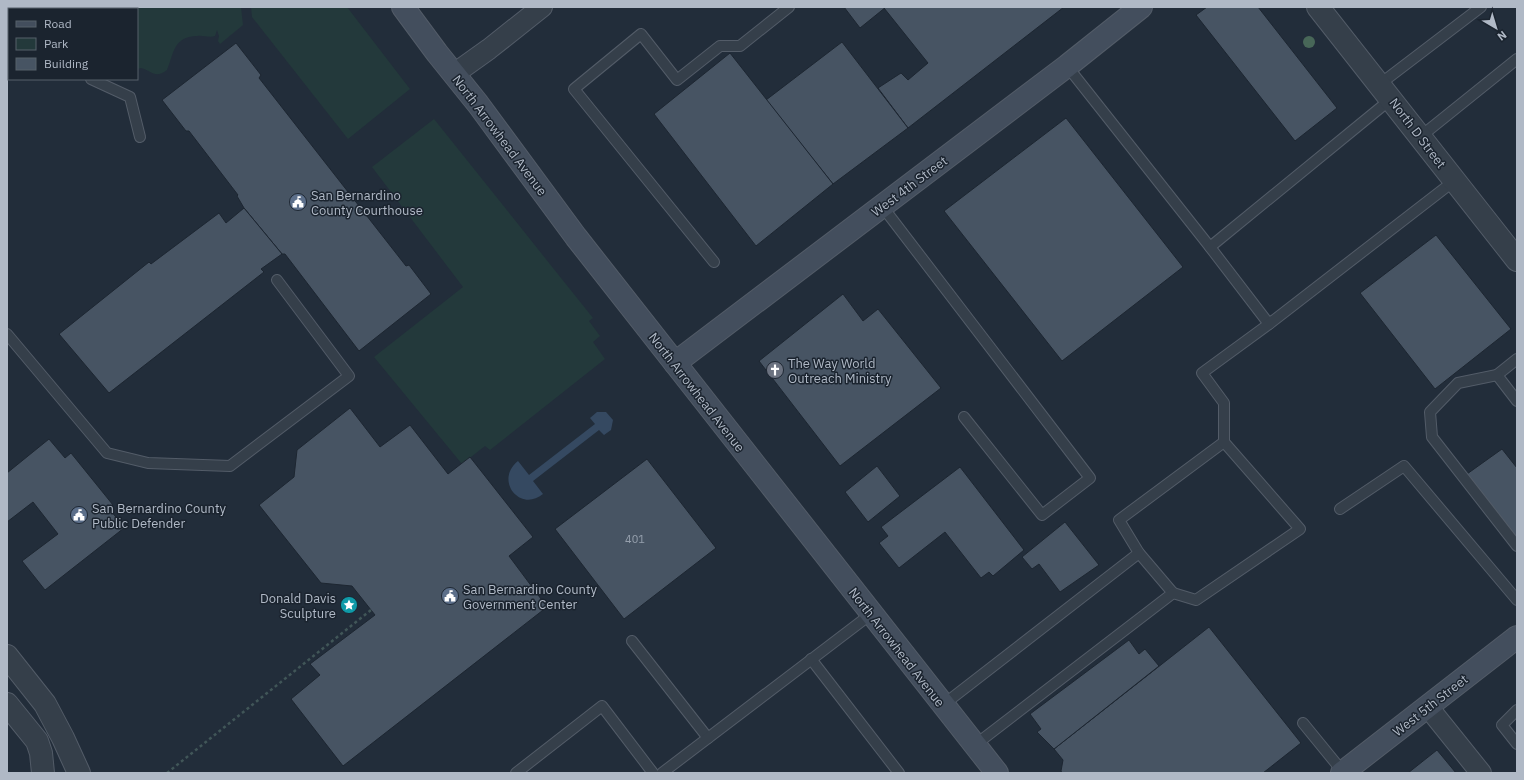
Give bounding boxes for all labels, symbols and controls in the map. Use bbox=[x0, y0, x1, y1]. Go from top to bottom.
legend bbox=[8, 8, 138, 80]
north arrow bbox=[1476, 8, 1516, 48]
text: Road bbox=[44, 16, 72, 31]
text: N bbox=[1495, 28, 1510, 44]
text: Park bbox=[44, 36, 69, 51]
text: Building bbox=[44, 56, 89, 71]
street label: North Arrowhead Avenue bbox=[449, 72, 551, 199]
street label: North D Street bbox=[1386, 95, 1450, 172]
street label: West 4th Street bbox=[868, 152, 951, 221]
place label: San Bernardino County Courthouse bbox=[311, 187, 423, 219]
public building icon: San Bernardino County Courthouse bbox=[288, 192, 308, 212]
street label: North Arrowhead Avenue bbox=[645, 329, 748, 455]
place label: The Way World Outreach Ministry bbox=[788, 355, 892, 387]
church icon: The Way World Outreach Ministry bbox=[765, 360, 785, 380]
place label: San Bernardino County Public Defender bbox=[92, 500, 227, 532]
public building icon: San Bernardino County Public Defender bbox=[69, 505, 89, 525]
house number: 401 bbox=[625, 532, 645, 546]
place label: San Bernardino County Government Center bbox=[463, 581, 598, 613]
street label: North Arrowhead Avenue bbox=[845, 584, 948, 710]
public building icon: San Bernardino County Government Center bbox=[440, 586, 460, 606]
place label: Donald Davis Sculpture bbox=[260, 590, 336, 622]
place icon: Donald Davis Sculpture bbox=[339, 595, 359, 615]
street label: West 5th Street bbox=[1389, 671, 1471, 740]

